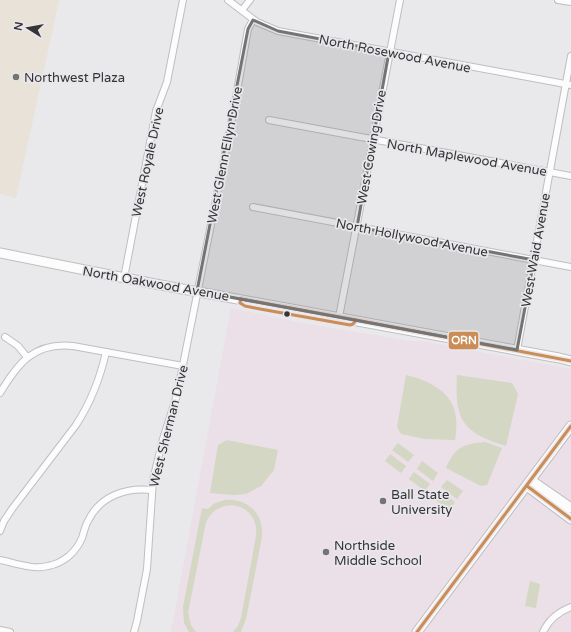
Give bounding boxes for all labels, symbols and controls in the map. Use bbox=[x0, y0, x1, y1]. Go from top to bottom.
north arrow bbox=[8, 8, 48, 48]
text: N bbox=[11, 21, 26, 32]
street label: North Rosewood Avenue bbox=[318, 31, 472, 77]
place label: Northwest Plaza bbox=[24, 70, 125, 86]
marker: Northwest Plaza bbox=[11, 72, 21, 82]
street label: West Glenn Ellyn Drive bbox=[204, 85, 246, 225]
street label: West Cowing Drive bbox=[354, 89, 390, 206]
street label: West Royale Drive bbox=[129, 106, 167, 219]
street label: North Maplewood Avenue bbox=[386, 136, 548, 180]
street label: West Waid Avenue bbox=[518, 192, 554, 309]
street label: North Hollywood Avenue bbox=[334, 215, 489, 261]
street label: North Oakwood Avenue bbox=[81, 263, 230, 305]
unlabelled marker bbox=[282, 309, 292, 319]
line badge: ORN bbox=[448, 331, 479, 350]
text: ORN bbox=[451, 334, 477, 347]
street label: West Sherman Drive bbox=[146, 364, 192, 489]
place label: Ball State University bbox=[391, 487, 452, 518]
marker: Ball State University bbox=[378, 496, 388, 506]
place label: Northside Middle School bbox=[334, 538, 422, 569]
marker: Northside Middle School bbox=[321, 547, 331, 557]

